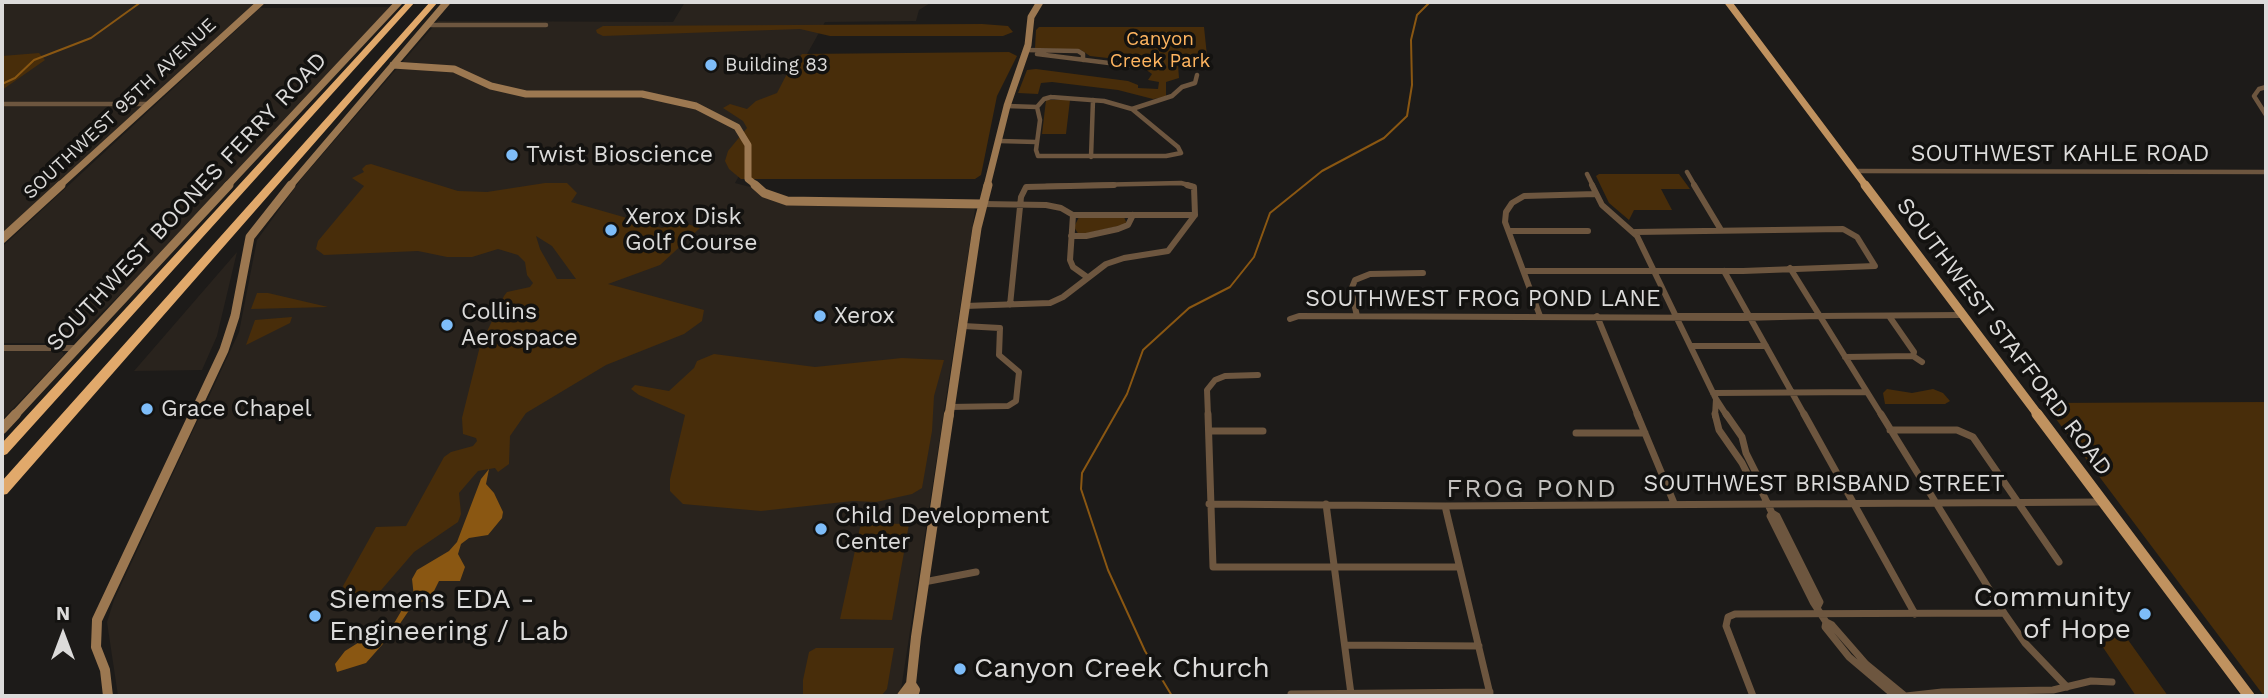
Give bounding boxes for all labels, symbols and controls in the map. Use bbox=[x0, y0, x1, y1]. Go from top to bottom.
street label: SOUTHWEST 95TH AVENUE bbox=[19, 14, 221, 204]
park label: Canyon Creek Park bbox=[1110, 28, 1210, 72]
street label: SOUTHWEST BOONES FERRY ROAD bbox=[41, 47, 333, 357]
place label: Building 83 bbox=[725, 54, 828, 76]
marker: Building 83 bbox=[703, 57, 719, 73]
street label: SOUTHWEST KAHLE ROAD bbox=[1911, 140, 2209, 168]
place label: Twist Bioscience bbox=[526, 141, 713, 169]
marker: Twist Bioscience bbox=[504, 147, 520, 163]
street label: SOUTHWEST STAFFORD ROAD bbox=[1890, 193, 2118, 481]
place label: Xerox Disk Golf Course bbox=[625, 203, 757, 257]
marker: Xerox Disk Golf Course bbox=[603, 222, 619, 238]
street label: SOUTHWEST FROG POND LANE bbox=[1305, 285, 1661, 313]
place label: Collins Aerospace bbox=[461, 298, 578, 352]
place label: Xerox bbox=[834, 302, 895, 330]
marker: Xerox bbox=[812, 308, 828, 324]
marker: Collins Aerospace bbox=[439, 317, 455, 333]
place label: Grace Chapel bbox=[161, 395, 311, 423]
marker: Grace Chapel bbox=[139, 401, 155, 417]
street label: SOUTHWEST BRISBAND STREET bbox=[1643, 470, 2005, 498]
district label: FROG POND bbox=[1447, 473, 1617, 505]
place label: Child Development Center bbox=[835, 502, 1049, 556]
marker: Child Development Center bbox=[813, 521, 829, 537]
place label: Community of Hope bbox=[1973, 581, 2131, 647]
place label: Siemens EDA - Engineering / Lab bbox=[329, 583, 569, 649]
north arrow bbox=[28, 600, 98, 670]
text: N bbox=[56, 602, 70, 625]
marker: Community of Hope bbox=[2137, 606, 2153, 622]
marker: Siemens EDA - Engineering / Lab bbox=[307, 608, 323, 624]
place label: Canyon Creek Church bbox=[974, 652, 1270, 686]
marker: Canyon Creek Church bbox=[952, 661, 968, 677]

